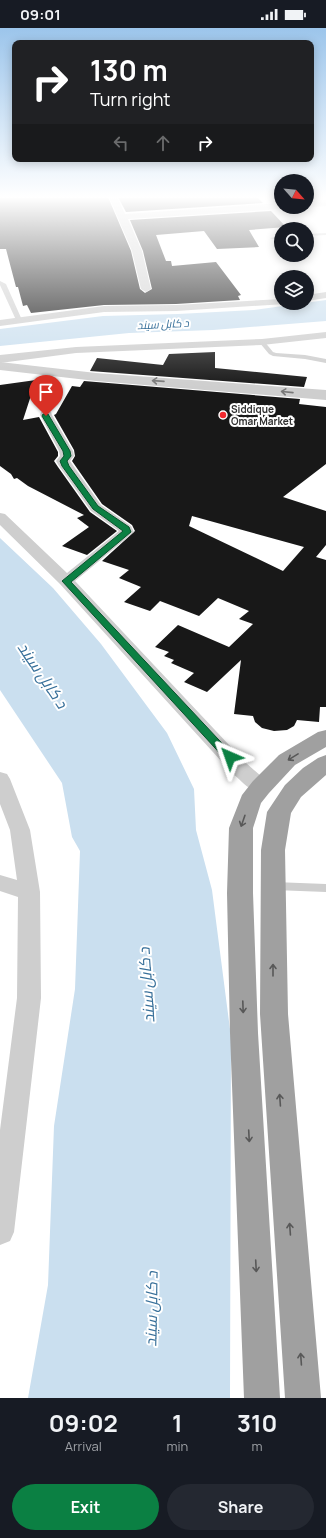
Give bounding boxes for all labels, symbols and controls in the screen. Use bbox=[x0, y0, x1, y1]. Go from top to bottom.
text: 09:01 bbox=[20, 4, 61, 25]
text: 130 m bbox=[90, 51, 168, 89]
icon: right bbox=[24, 56, 76, 108]
text: Turn right bbox=[90, 87, 171, 111]
icon: left bbox=[110, 132, 132, 154]
icon: ahead bbox=[152, 132, 174, 154]
icon: right bbox=[194, 132, 216, 154]
north arrow bbox=[274, 174, 314, 214]
map controls bbox=[274, 174, 314, 310]
button: search bbox=[274, 222, 314, 262]
button: layers bbox=[274, 270, 314, 310]
water label: د کابل سيند bbox=[137, 315, 190, 332]
pin bbox=[29, 375, 63, 416]
one-way arrow bbox=[152, 378, 165, 385]
icon: arrive bbox=[35, 381, 57, 403]
one-way arrow bbox=[281, 388, 294, 395]
place label: Siddique Omar Market bbox=[231, 402, 293, 428]
marker: Siddique Omar Market bbox=[218, 410, 228, 420]
water label: د کابل سيند bbox=[13, 638, 74, 713]
position arrow bbox=[209, 736, 251, 778]
one-way arrow bbox=[287, 753, 298, 762]
one-way arrow bbox=[239, 814, 246, 827]
water label: د کابل سيند bbox=[132, 945, 160, 1023]
one-way arrow bbox=[269, 964, 277, 977]
one-way arrow bbox=[239, 1000, 247, 1013]
one-way arrow bbox=[277, 1094, 284, 1107]
one-way arrow bbox=[246, 1129, 253, 1142]
one-way arrow bbox=[287, 1223, 294, 1236]
one-way arrow bbox=[252, 1259, 259, 1272]
water label: د کابل سيند bbox=[139, 1270, 163, 1347]
one-way arrow bbox=[297, 1353, 304, 1366]
text: 09:02 bbox=[49, 1406, 118, 1439]
text: 1 bbox=[172, 1406, 183, 1439]
text: 310 bbox=[237, 1406, 277, 1439]
text: Arrival bbox=[65, 1437, 102, 1455]
text: min bbox=[166, 1437, 188, 1455]
text: m bbox=[252, 1437, 263, 1455]
button: Exit bbox=[12, 1484, 159, 1530]
button: Share bbox=[167, 1484, 314, 1530]

